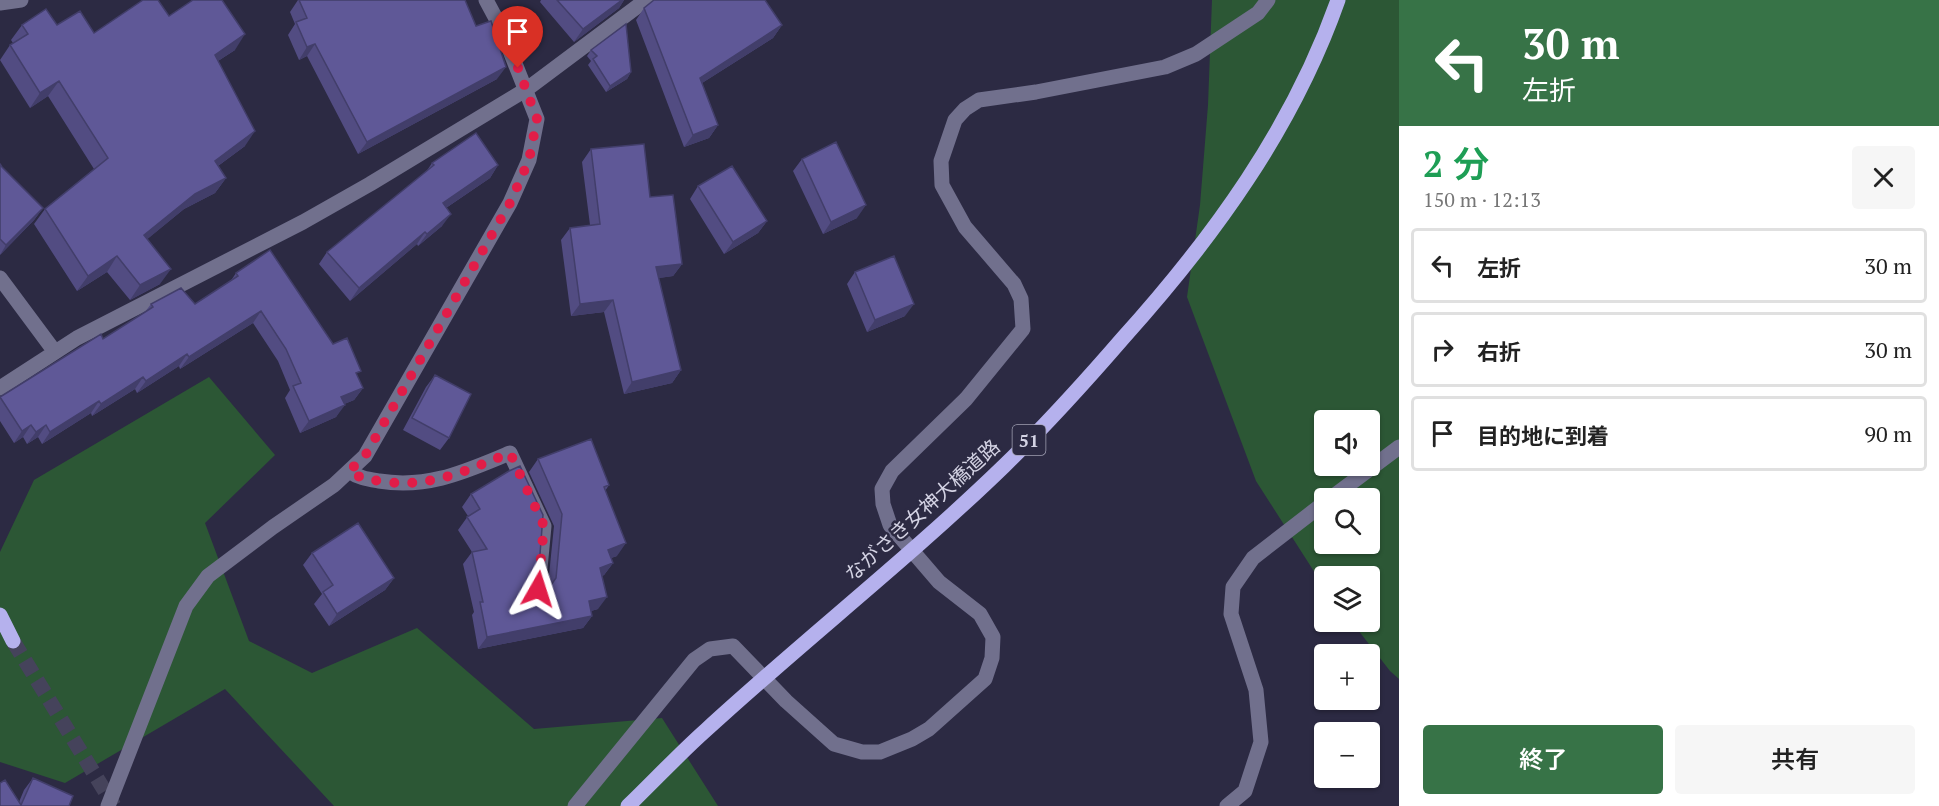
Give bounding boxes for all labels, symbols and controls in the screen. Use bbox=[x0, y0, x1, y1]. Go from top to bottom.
pin bbox=[492, 6, 543, 68]
icon: arrive bbox=[501, 15, 534, 48]
text: 30 m bbox=[1522, 15, 1620, 71]
icon: left bbox=[1423, 24, 1501, 102]
text: 左折 bbox=[1522, 72, 1576, 108]
text: 2 分 bbox=[1423, 140, 1489, 187]
button: close bbox=[1852, 146, 1915, 209]
text: 150 m · 12:13 bbox=[1423, 186, 1541, 213]
icon: left bbox=[1426, 249, 1459, 282]
text: 30 m bbox=[1864, 251, 1912, 280]
text: 左折 bbox=[1477, 253, 1521, 282]
icon: right bbox=[1426, 333, 1459, 366]
text: 30 m bbox=[1864, 335, 1912, 364]
text: 右折 bbox=[1477, 337, 1521, 366]
map controls bbox=[1314, 410, 1380, 788]
button: sound bbox=[1314, 410, 1380, 476]
icon: arrive bbox=[1426, 417, 1459, 450]
text: 90 m bbox=[1864, 419, 1912, 448]
text: 目的地に到着 bbox=[1477, 421, 1609, 450]
road number: 51 bbox=[1012, 425, 1046, 455]
street label: ながさき女神大橋道路 bbox=[839, 433, 1005, 587]
button: search bbox=[1314, 488, 1380, 554]
position arrow bbox=[506, 557, 570, 621]
button: layers bbox=[1314, 566, 1380, 632]
button: + bbox=[1314, 644, 1380, 710]
button: − bbox=[1314, 722, 1380, 788]
button: 終了 bbox=[1423, 725, 1663, 794]
button: 共有 bbox=[1675, 725, 1915, 794]

